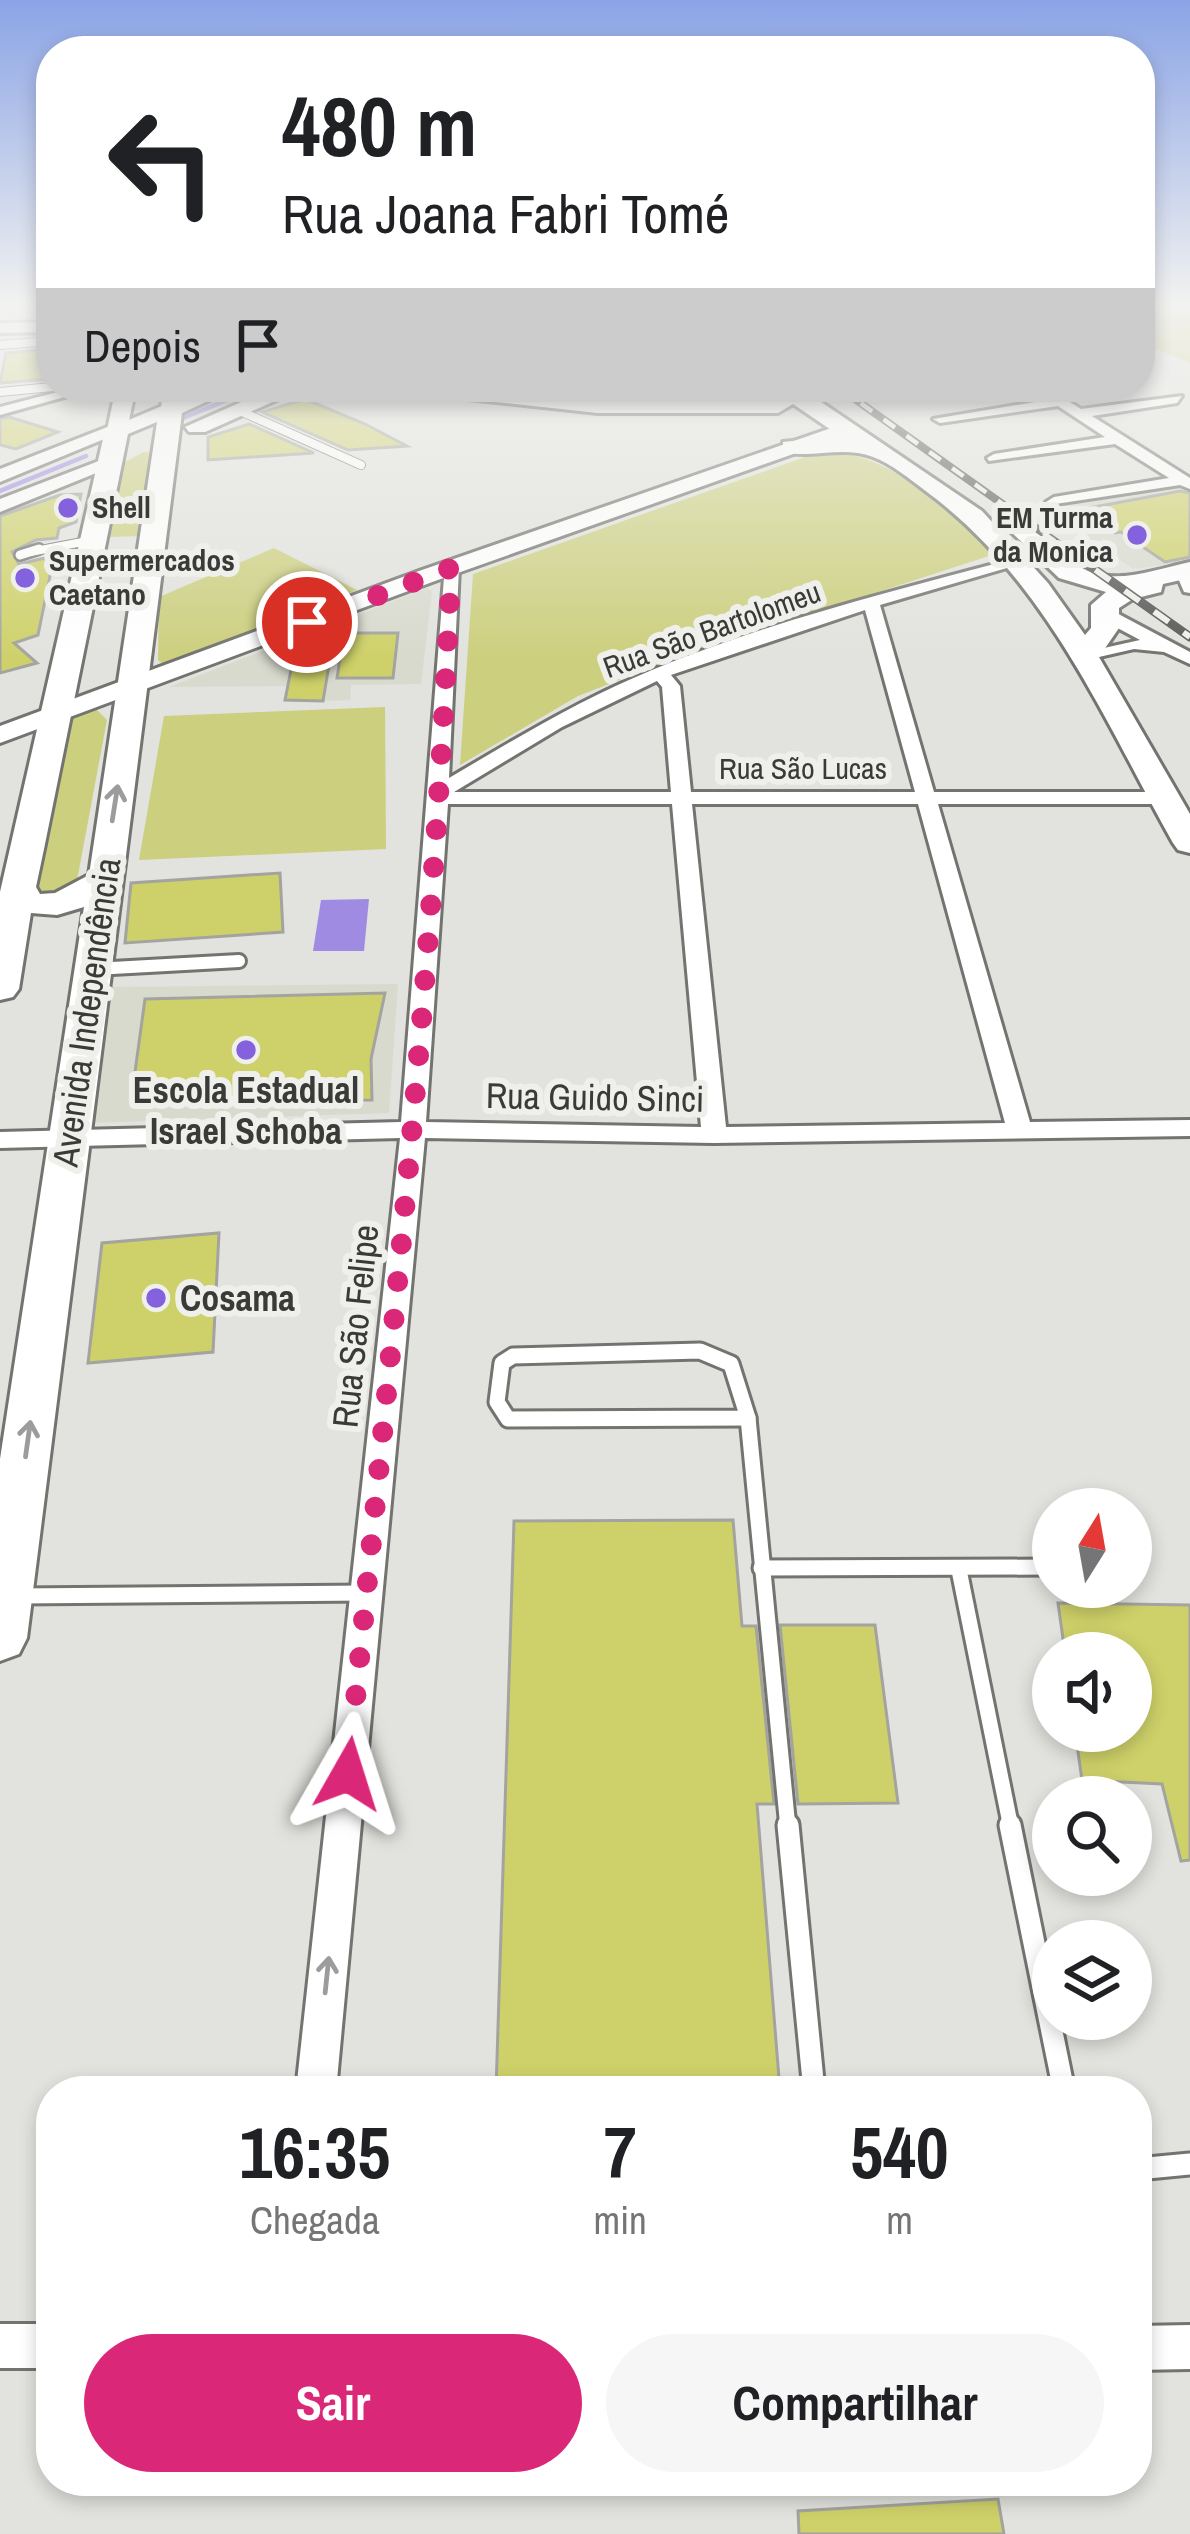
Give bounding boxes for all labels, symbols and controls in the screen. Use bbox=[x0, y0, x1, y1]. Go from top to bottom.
text: 480 m bbox=[282, 69, 477, 182]
icon: left bbox=[84, 84, 240, 240]
text: Rua Joana Fabri Tomé bbox=[282, 177, 730, 250]
icon: arrive bbox=[225, 312, 291, 378]
text: Depois bbox=[84, 315, 201, 376]
place label: Shell bbox=[92, 487, 151, 527]
marker: Shell bbox=[55, 495, 81, 521]
place label: EM Turma da Monica bbox=[993, 497, 1113, 571]
marker: EM Turma da Monica bbox=[1124, 522, 1150, 548]
place label: Supermercados Caetano bbox=[49, 540, 235, 614]
marker: Supermercados Caetano bbox=[12, 565, 38, 591]
pin bbox=[256, 571, 358, 673]
street label: Rua São Bartolomeu bbox=[598, 571, 826, 687]
icon: arrive bbox=[274, 589, 340, 655]
street label: Rua São Lucas bbox=[719, 748, 887, 788]
one-way arrow bbox=[104, 784, 127, 823]
street label: Avenida Independência bbox=[40, 854, 131, 1171]
marker: Escola Estadual Israel Schoba bbox=[233, 1037, 259, 1063]
place label: Escola Estadual Israel Schoba bbox=[133, 1066, 359, 1155]
street label: Rua Guido Sinci bbox=[485, 1071, 705, 1123]
street label: Rua São Felipe bbox=[320, 1222, 390, 1430]
place label: Cosama bbox=[180, 1274, 295, 1322]
marker: Cosama bbox=[143, 1285, 169, 1311]
one-way arrow bbox=[17, 1420, 39, 1459]
north arrow bbox=[1032, 1488, 1152, 1608]
map controls bbox=[1032, 1488, 1152, 2040]
button: sound bbox=[1032, 1632, 1152, 1752]
position arrow bbox=[285, 1711, 411, 1837]
button: search bbox=[1032, 1776, 1152, 1896]
button: layers bbox=[1032, 1920, 1152, 2040]
one-way arrow bbox=[316, 1956, 339, 1995]
text: 16:35 bbox=[239, 2103, 390, 2200]
text: 7 bbox=[604, 2103, 637, 2200]
text: 540 bbox=[850, 2103, 949, 2200]
text: Chegada bbox=[250, 2194, 380, 2246]
text: min bbox=[594, 2194, 647, 2246]
text: m bbox=[886, 2194, 913, 2246]
button: Sair bbox=[84, 2334, 582, 2472]
button: Compartilhar bbox=[606, 2334, 1104, 2472]

